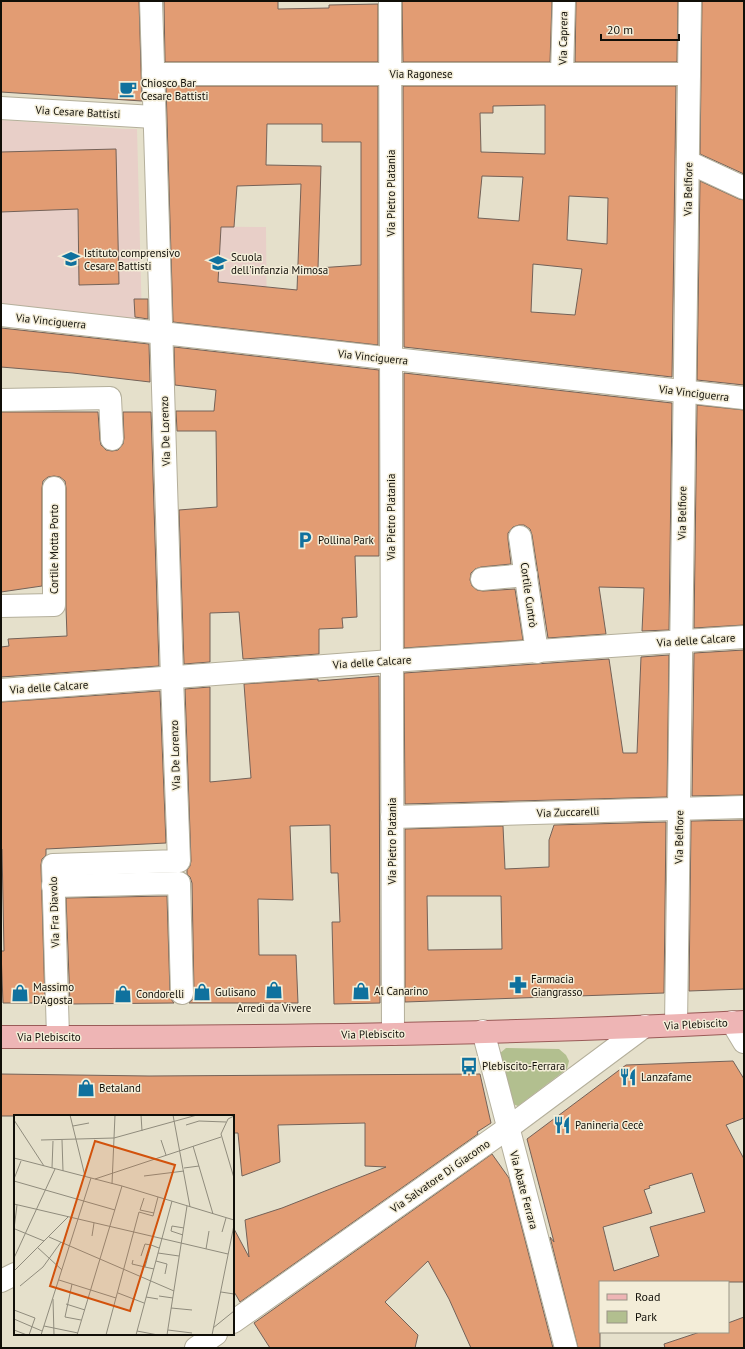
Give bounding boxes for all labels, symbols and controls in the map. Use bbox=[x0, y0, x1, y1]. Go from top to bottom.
street label: Via Caprera bbox=[556, 11, 570, 66]
scale bar bbox=[601, 16, 679, 42]
text: 20 m bbox=[607, 22, 633, 37]
street label: Via Ragonese bbox=[388, 67, 453, 81]
place label: Chiosco Bar Cesare Battisti bbox=[141, 76, 208, 103]
cafe icon: Chiosco Bar Cesare Battisti bbox=[118, 79, 138, 99]
street label: Via Cesare Battisti bbox=[34, 103, 121, 121]
street label: Via Pietro Platania bbox=[384, 150, 398, 238]
street label: Via Belfiore bbox=[681, 161, 695, 217]
place label: Istituto comprensivo Cesare Battisti bbox=[84, 246, 180, 273]
school or university icon: Istituto comprensivo Cesare Battisti bbox=[61, 249, 81, 269]
place label: Scuola dell'infanzia Mimosa bbox=[231, 250, 328, 277]
school or university icon: Scuola dell'infanzia Mimosa bbox=[208, 253, 228, 273]
street label: Via Vinciguerra bbox=[14, 310, 87, 332]
street label: Via Vinciguerra bbox=[336, 346, 409, 368]
street label: Via Vinciguerra bbox=[657, 382, 730, 404]
street label: Via De Lorenzo bbox=[157, 396, 173, 467]
street label: Via Pietro Platania bbox=[384, 474, 398, 562]
street label: Via Belfiore bbox=[675, 485, 689, 541]
street label: Cortile Motta Porto bbox=[47, 504, 61, 594]
parking icon: Pollina Park bbox=[295, 530, 315, 550]
place label: Pollina Park bbox=[318, 533, 374, 547]
street label: Cortile Cuntrò bbox=[517, 562, 541, 629]
street label: Via delle Calcare bbox=[655, 630, 736, 650]
street label: Via delle Calcare bbox=[331, 652, 412, 672]
street label: Via delle Calcare bbox=[8, 677, 89, 697]
street label: Via De Lorenzo bbox=[167, 720, 183, 791]
street label: Via Pietro Platania bbox=[385, 798, 399, 886]
street label: Via Zuccarelli bbox=[535, 804, 600, 820]
street label: Via Belfiore bbox=[672, 809, 686, 865]
street label: Via Fra Diavolo bbox=[46, 876, 62, 949]
place label: Farmacia Giangrasso bbox=[531, 972, 583, 999]
pharmacy icon: Farmacia Giangrasso bbox=[508, 975, 528, 995]
place label: Massimo D'Agosta bbox=[33, 980, 74, 1007]
shop icon: Arredi da Vivere bbox=[264, 980, 284, 1000]
shop icon: Al Canarino bbox=[351, 981, 371, 1001]
shop icon: Gulisano bbox=[192, 982, 212, 1002]
shop icon: Massimo D'Agosta bbox=[10, 983, 30, 1003]
shop icon: Condorelli bbox=[113, 984, 133, 1004]
place label: Al Canarino bbox=[374, 984, 428, 998]
place label: Gulisano bbox=[215, 985, 256, 999]
place label: Condorelli bbox=[136, 987, 184, 1001]
place label: Arredi da Vivere bbox=[237, 1001, 312, 1015]
street label: Via Plebiscito bbox=[663, 1015, 728, 1033]
street label: Via Plebiscito bbox=[340, 1026, 405, 1042]
street label: Via Plebiscito bbox=[16, 1030, 81, 1044]
bus stop icon: Plebiscito-Ferrara bbox=[459, 1056, 479, 1076]
place label: Plebiscito-Ferrara bbox=[482, 1059, 565, 1073]
restaurant icon: Lanzafame bbox=[618, 1067, 638, 1087]
place label: Lanzafame bbox=[641, 1070, 692, 1084]
shop icon: Betaland bbox=[76, 1078, 96, 1098]
place label: Betaland bbox=[99, 1081, 141, 1095]
inset map bbox=[14, 1115, 234, 1335]
restaurant icon: Panineria Cecè bbox=[552, 1115, 572, 1135]
place label: Panineria Cecè bbox=[575, 1118, 644, 1132]
street label: Via Salvatore Di Giacomo bbox=[387, 1136, 493, 1216]
street label: Via Abate Ferrara bbox=[507, 1148, 541, 1231]
legend bbox=[599, 1281, 729, 1333]
text: Road bbox=[635, 1289, 660, 1304]
text: Park bbox=[635, 1309, 657, 1324]

